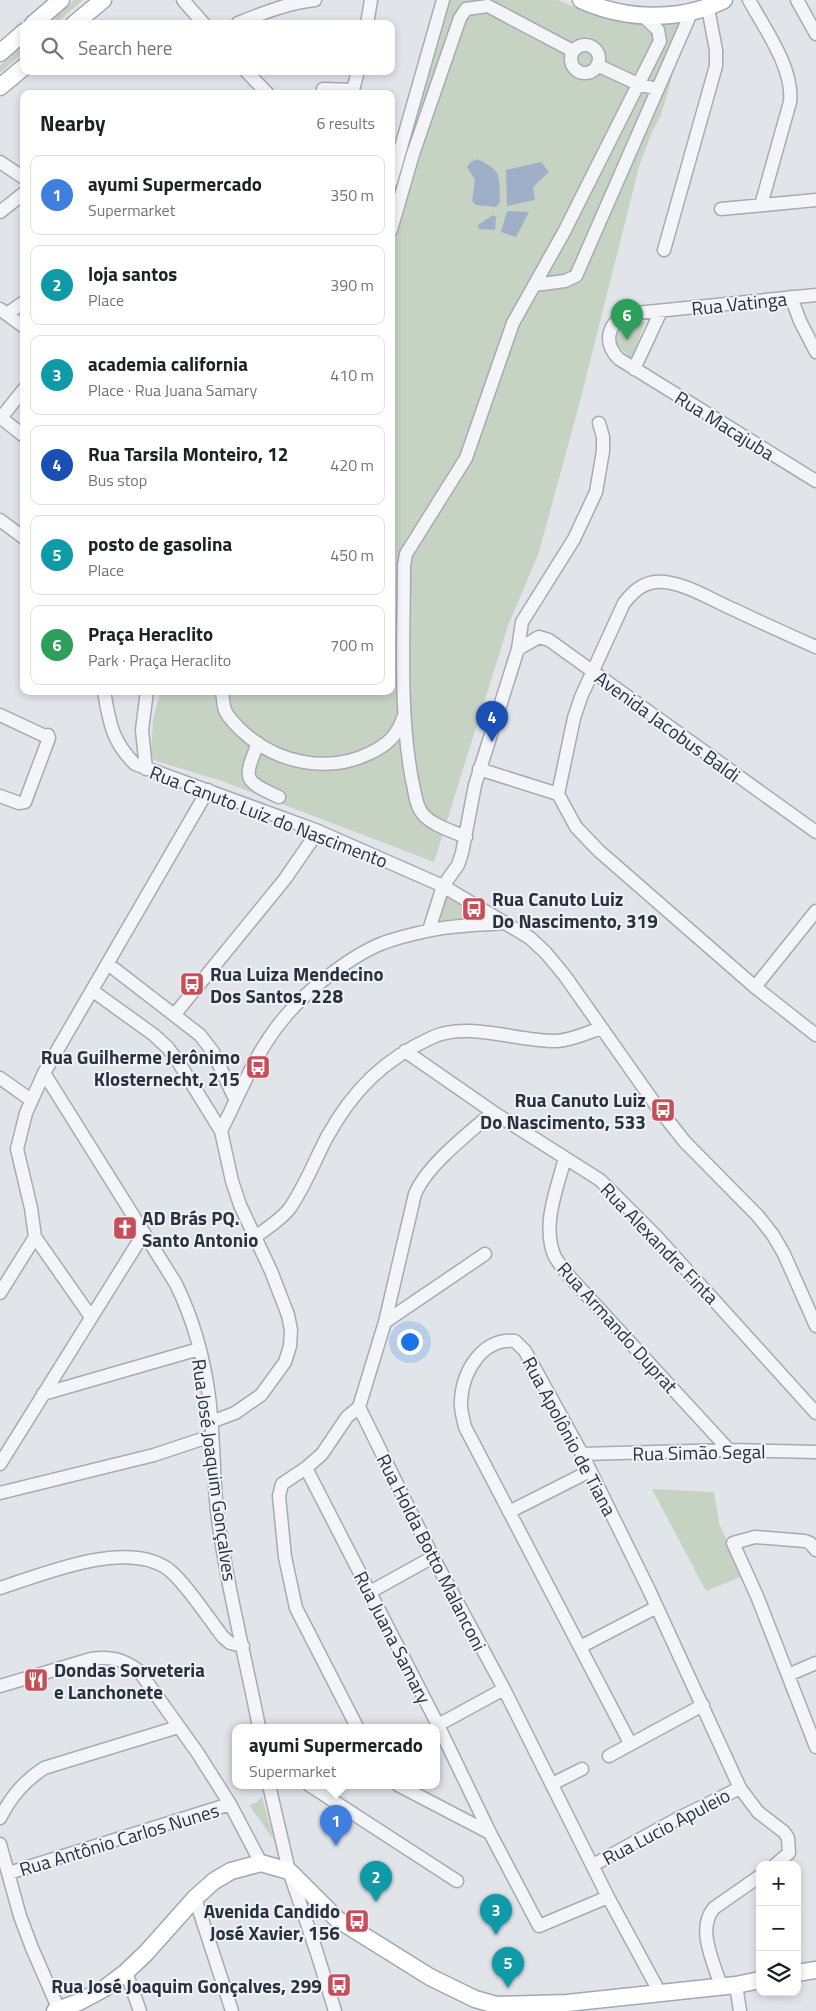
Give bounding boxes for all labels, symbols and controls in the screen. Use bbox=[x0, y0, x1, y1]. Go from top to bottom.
search box bbox=[20, 20, 395, 75]
text: Search here bbox=[78, 33, 172, 62]
icon: search bbox=[38, 34, 66, 62]
text: Nearby bbox=[40, 107, 105, 139]
text: 6 results bbox=[316, 111, 375, 135]
text: ayumi Supermercado bbox=[88, 169, 262, 198]
text: 1 bbox=[53, 183, 61, 207]
text: 350 m bbox=[330, 183, 374, 207]
text: Supermarket bbox=[88, 198, 175, 222]
text: loja santos bbox=[88, 259, 177, 288]
text: 2 bbox=[53, 273, 61, 297]
text: 390 m bbox=[330, 273, 374, 297]
street label: Rua Vatinga bbox=[690, 284, 789, 322]
text: Place bbox=[88, 288, 124, 312]
pin: 6 bbox=[611, 299, 643, 340]
text: academia california bbox=[88, 349, 248, 378]
text: 3 bbox=[53, 363, 61, 387]
text: 410 m bbox=[330, 363, 374, 387]
text: Place · Rua Juana Samary bbox=[88, 378, 257, 402]
street label: Rua Macajuba bbox=[670, 383, 781, 467]
text: Rua Tarsila Monteiro, 12 bbox=[88, 439, 288, 468]
text: 4 bbox=[53, 453, 61, 477]
text: 420 m bbox=[330, 453, 374, 477]
text: Bus stop bbox=[88, 468, 147, 492]
text: posto de gasolina bbox=[88, 529, 232, 558]
text: 5 bbox=[53, 543, 61, 567]
text: 450 m bbox=[330, 543, 374, 567]
text: Place bbox=[88, 558, 124, 582]
text: Praça Heraclito bbox=[88, 619, 213, 648]
text: 6 bbox=[53, 633, 61, 657]
text: 700 m bbox=[330, 633, 374, 657]
text: Park · Praça Heraclito bbox=[88, 648, 231, 672]
street label: Avenida Jacobus Baldi bbox=[589, 663, 747, 789]
pin: 4 bbox=[476, 701, 508, 742]
street label: Rua Canuto Luiz do Nascimento bbox=[146, 757, 392, 875]
place label: Rua Canuto Luiz Do Nascimento, 319 bbox=[492, 884, 658, 935]
bus stop icon: Rua Canuto Luiz Do Nascimento, 319 bbox=[461, 896, 487, 922]
place label: Rua Luiza Mendecino Dos Santos, 228 bbox=[210, 959, 384, 1010]
bus stop icon: Rua Luiza Mendecino Dos Santos, 228 bbox=[179, 971, 205, 997]
place label: Rua Guilherme Jerônimo Klosternecht, 215 bbox=[41, 1042, 240, 1093]
bus stop icon: Rua Guilherme Jerônimo Klosternecht, 215 bbox=[245, 1054, 271, 1080]
place label: Rua Canuto Luiz Do Nascimento, 533 bbox=[480, 1085, 646, 1136]
bus stop icon: Rua Canuto Luiz Do Nascimento, 533 bbox=[650, 1097, 676, 1123]
street label: Rua Alexandre Finta bbox=[594, 1176, 726, 1311]
place label: AD Brás PQ. Santo Antonio bbox=[142, 1203, 258, 1254]
church icon: AD Brás PQ. Santo Antonio bbox=[112, 1215, 138, 1241]
street label: Rua Armando Duprat bbox=[551, 1255, 685, 1399]
your location bbox=[397, 1329, 423, 1355]
street label: Rua Apolônio de Tiana bbox=[516, 1351, 625, 1521]
street label: Rua José Joaquim Gonçalves bbox=[185, 1357, 245, 1583]
street label: Rua Simão Segal bbox=[632, 1436, 766, 1468]
street label: Rua Holda Botto Malanconi bbox=[370, 1448, 494, 1656]
street label: Rua Juana Samary bbox=[347, 1566, 439, 1708]
place label: Dondas Sorveteria e Lanchonete bbox=[54, 1655, 205, 1706]
restaurant icon: Dondas Sorveteria e Lanchonete bbox=[23, 1667, 49, 1693]
popup bbox=[232, 1724, 440, 1789]
text: ayumi Supermercado bbox=[249, 1730, 423, 1759]
text: Supermarket bbox=[249, 1759, 336, 1783]
street label: Rua Lucio Apuleio bbox=[597, 1780, 735, 1872]
street label: Rua Antônio Carlos Nunes bbox=[15, 1795, 223, 1883]
pin: 1 bbox=[320, 1805, 352, 1846]
pin: 2 bbox=[360, 1861, 392, 1902]
map controls bbox=[756, 1861, 801, 1996]
button: + bbox=[756, 1861, 801, 1906]
pin: 3 bbox=[480, 1894, 512, 1935]
place label: Avenida Candido José Xavier, 156 bbox=[204, 1896, 340, 1947]
button: − bbox=[756, 1906, 801, 1951]
bus stop icon: Avenida Candido José Xavier, 156 bbox=[344, 1908, 370, 1934]
pin: 5 bbox=[492, 1947, 524, 1988]
button: layers bbox=[756, 1951, 801, 1996]
place label: Rua José Joaquim Gonçalves, 299 bbox=[51, 1971, 322, 2000]
bus stop icon: Rua José Joaquim Gonçalves, 299 bbox=[326, 1972, 352, 1998]

